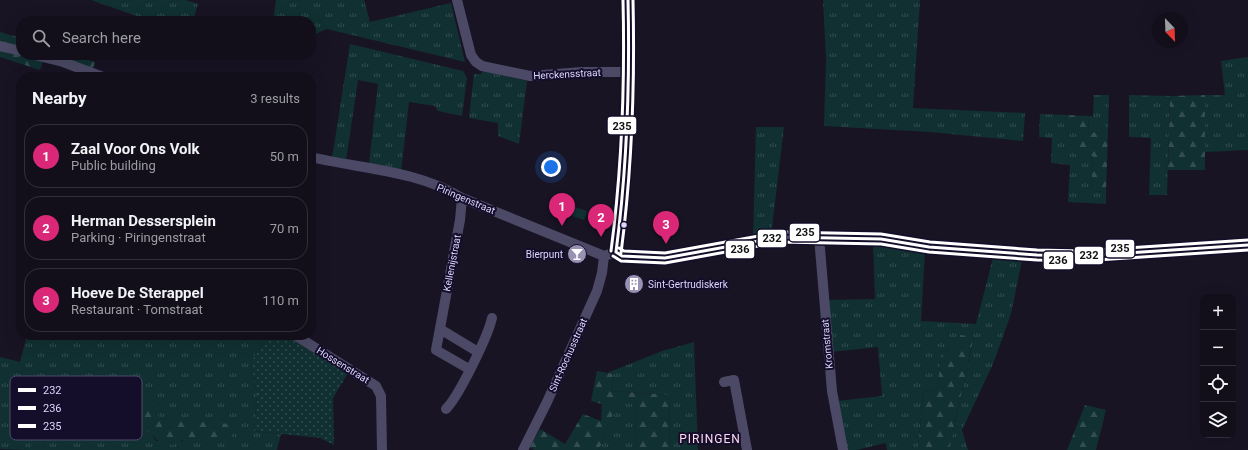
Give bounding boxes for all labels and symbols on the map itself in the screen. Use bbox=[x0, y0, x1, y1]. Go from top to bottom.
north arrow bbox=[1152, 12, 1188, 48]
street label: Herckensstraat bbox=[533, 67, 601, 81]
line badge: 235 bbox=[607, 116, 637, 135]
text: 235 bbox=[613, 120, 631, 133]
your location bbox=[541, 157, 561, 177]
street label: Piringenstraat bbox=[435, 182, 497, 216]
pin: 1 bbox=[549, 193, 575, 226]
pin: 2 bbox=[588, 204, 614, 237]
pin: 3 bbox=[653, 211, 679, 244]
unlabelled marker bbox=[619, 220, 629, 230]
line badge: 235 bbox=[789, 223, 820, 242]
text: 235 bbox=[796, 226, 814, 239]
line badge: 232 bbox=[757, 229, 787, 248]
text: 232 bbox=[763, 232, 781, 245]
street label: Kellenijstraat bbox=[441, 234, 463, 292]
line badge: 235 bbox=[1105, 239, 1135, 258]
line badge: 236 bbox=[725, 240, 755, 259]
text: 235 bbox=[1111, 242, 1129, 255]
bar icon: Bierpunt bbox=[566, 243, 588, 265]
text: 236 bbox=[731, 243, 749, 256]
line badge: 232 bbox=[1074, 246, 1104, 265]
place label: Bierpunt bbox=[526, 249, 563, 260]
text: 232 bbox=[1080, 249, 1098, 262]
line badge: 236 bbox=[1043, 251, 1074, 270]
text: 236 bbox=[1049, 254, 1067, 267]
building icon: Sint-Gertrudiskerk bbox=[623, 273, 645, 295]
place label: Sint-Gertrudiskerk bbox=[648, 279, 729, 290]
street label: Sint-Rochusstraat bbox=[547, 317, 589, 393]
street label: Kromstraat bbox=[819, 319, 835, 369]
street label: Hossenstraat bbox=[315, 345, 371, 385]
legend bbox=[10, 376, 142, 440]
text: 232 bbox=[43, 384, 62, 397]
text: 236 bbox=[43, 402, 62, 415]
text: 235 bbox=[43, 420, 62, 433]
district label: PIRINGEN bbox=[679, 432, 741, 446]

